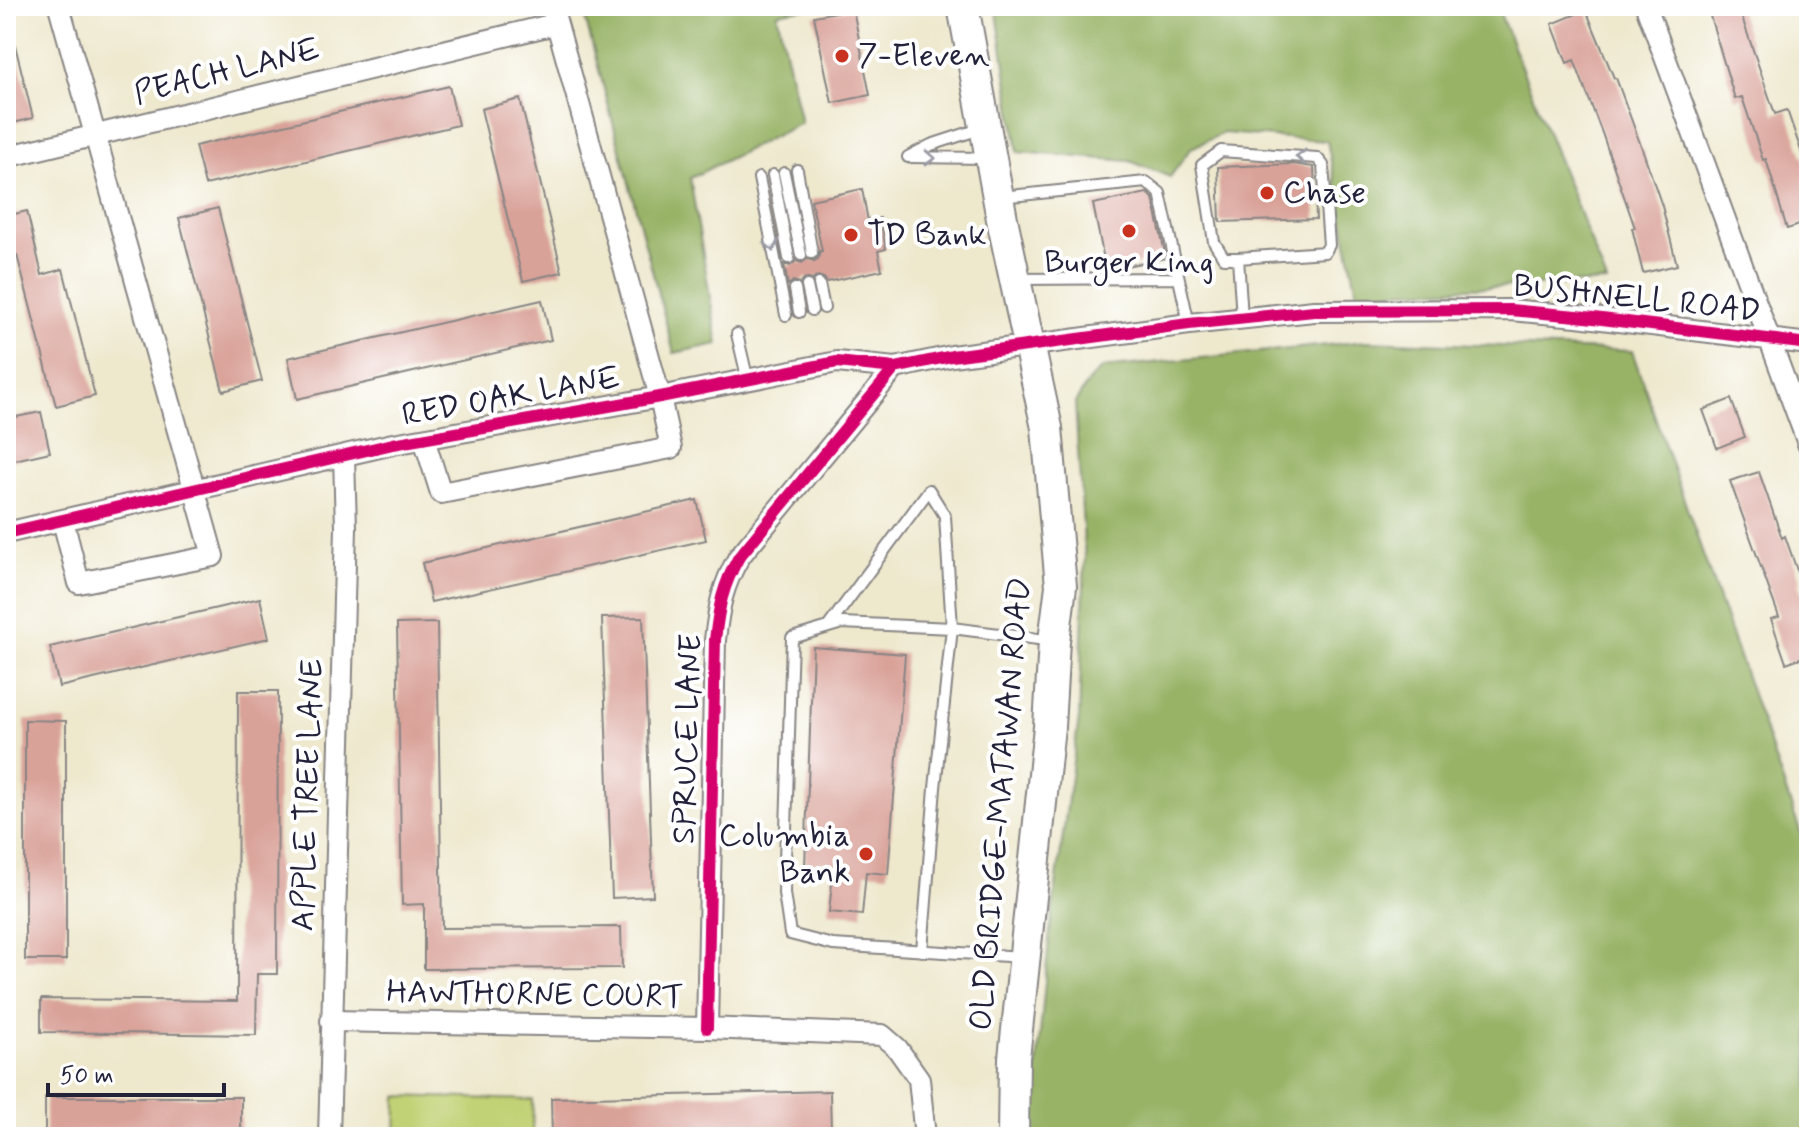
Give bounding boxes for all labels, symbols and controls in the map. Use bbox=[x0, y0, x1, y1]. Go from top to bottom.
street label: PEACH LANE bbox=[130, 29, 324, 115]
place label: 7-Eleven bbox=[858, 35, 990, 77]
marker: 7-Eleven bbox=[833, 47, 851, 65]
one-way arrow bbox=[924, 149, 937, 166]
one-way arrow bbox=[1294, 149, 1307, 166]
place label: Chase bbox=[1283, 172, 1366, 214]
marker: Chase bbox=[1258, 184, 1276, 202]
place label: TD Bank bbox=[867, 214, 987, 256]
marker: Burger King bbox=[1120, 222, 1138, 240]
marker: TD Bank bbox=[842, 226, 860, 244]
one-way arrow bbox=[763, 240, 780, 253]
place label: Burger King bbox=[1044, 242, 1214, 286]
street label: BUSHNELL ROAD bbox=[1511, 265, 1763, 333]
street label: RED OAK LANE bbox=[399, 357, 623, 437]
street label: OLD BRIDGE-MATAWAN ROAD bbox=[960, 576, 1042, 1032]
street label: SPRUCE LANE bbox=[663, 633, 713, 845]
street label: APPLE TREE LANE bbox=[282, 658, 334, 932]
place label: Columbia Bank bbox=[719, 815, 850, 894]
marker: Columbia Bank bbox=[857, 845, 875, 863]
street label: HAWTHORNE COURT bbox=[386, 971, 684, 1019]
scale bar bbox=[48, 1047, 224, 1097]
text: 50 m bbox=[60, 1061, 114, 1092]

